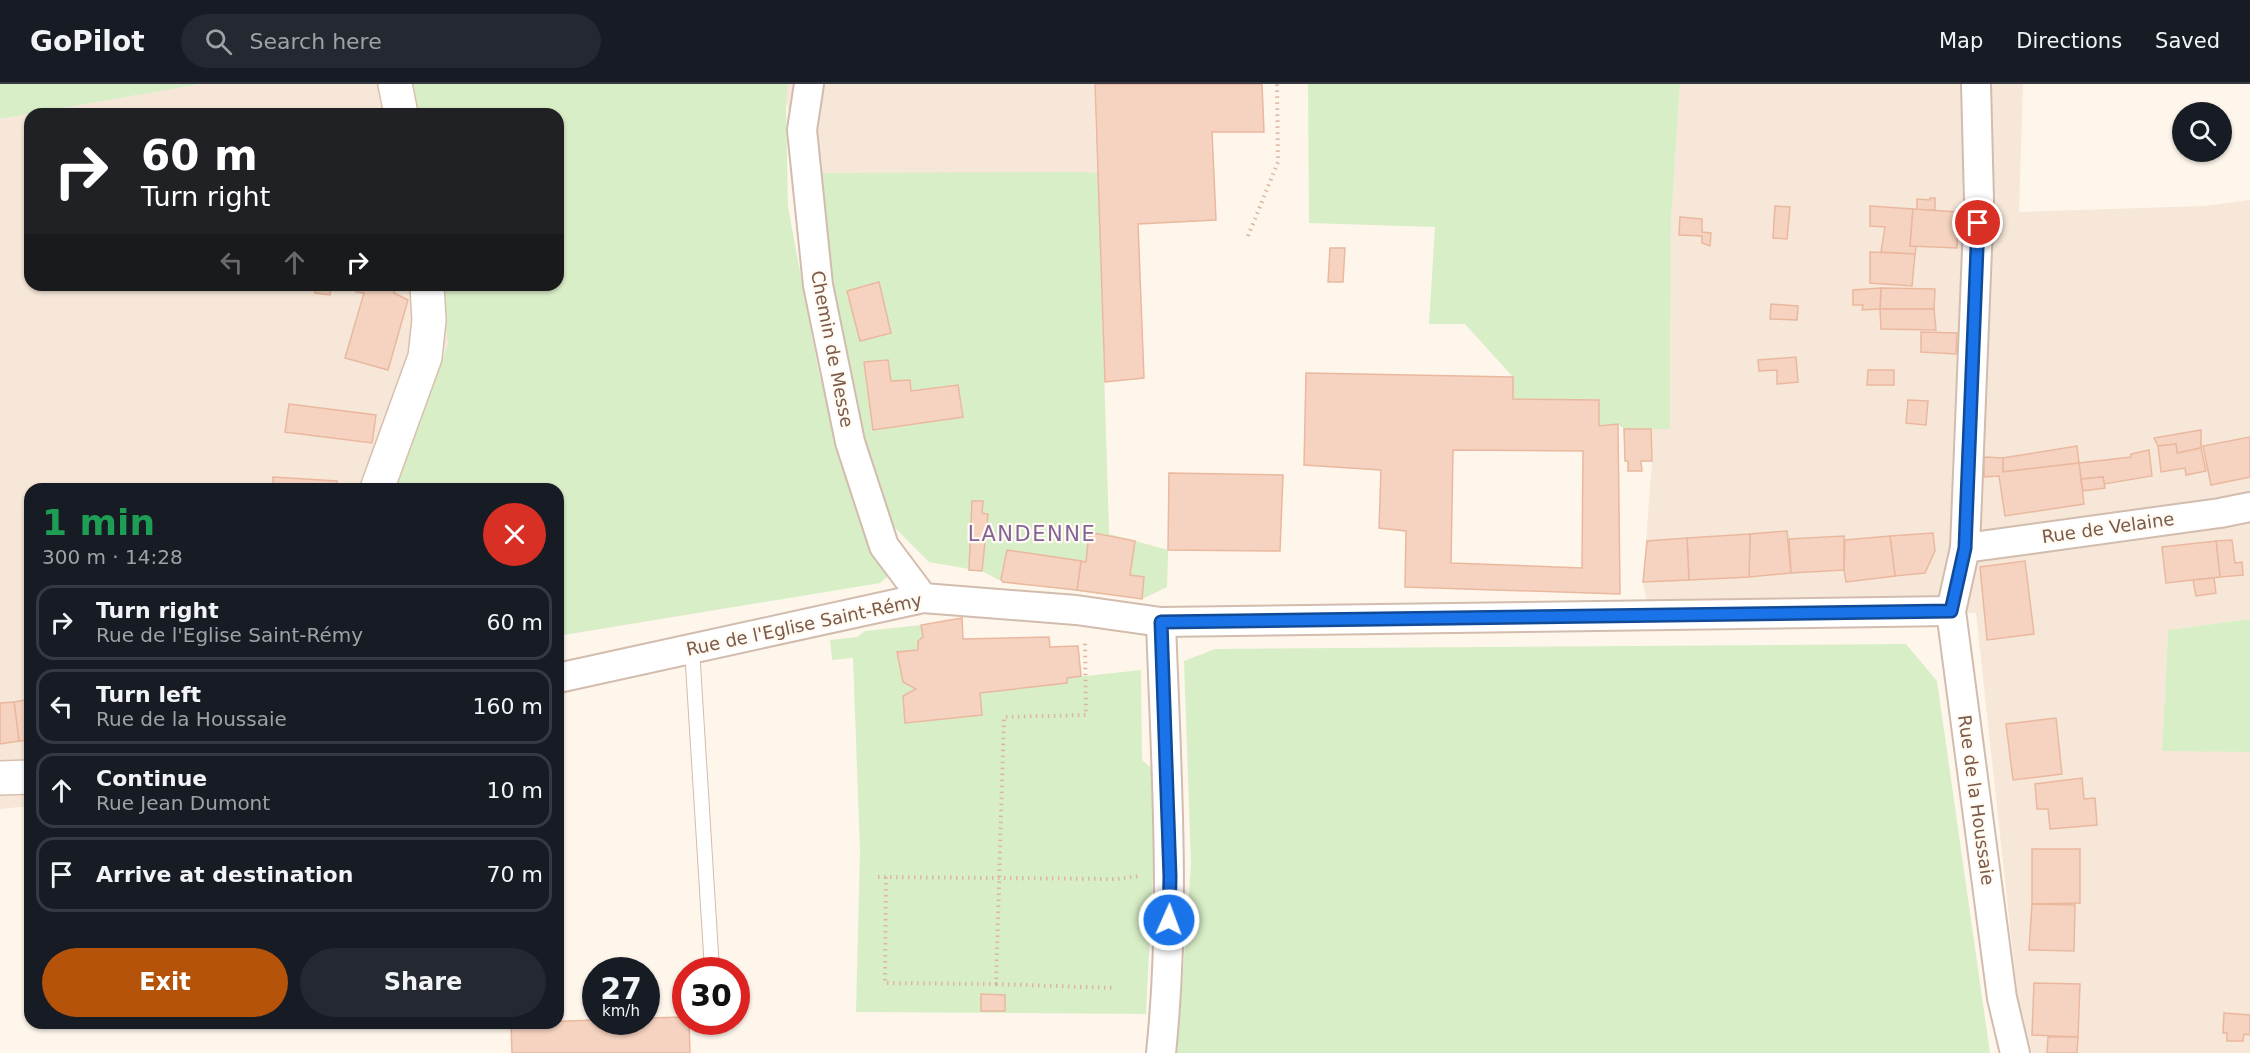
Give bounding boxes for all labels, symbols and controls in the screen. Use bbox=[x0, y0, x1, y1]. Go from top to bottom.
search box bbox=[181, 14, 601, 68]
text: GoPilot bbox=[30, 25, 145, 58]
icon: search bbox=[202, 25, 235, 58]
text: Search here bbox=[250, 29, 382, 54]
text: Map bbox=[1939, 29, 1983, 53]
text: Directions bbox=[2016, 29, 2122, 53]
text: Saved bbox=[2155, 29, 2220, 53]
map controls bbox=[2172, 102, 2232, 162]
button: search bbox=[2172, 102, 2232, 162]
text: 60 m bbox=[141, 131, 258, 180]
icon: right bbox=[42, 132, 120, 210]
text: Turn right bbox=[141, 181, 270, 212]
pin bbox=[1952, 197, 2003, 248]
icon: arrive bbox=[1961, 206, 1994, 239]
icon: left bbox=[215, 246, 248, 279]
icon: ahead bbox=[278, 246, 311, 279]
icon: right bbox=[341, 246, 374, 279]
street label: Chemin de Messe bbox=[807, 269, 858, 429]
text: 1 min bbox=[42, 502, 155, 543]
button: close bbox=[483, 503, 546, 566]
street label: Rue de Velaine bbox=[2040, 508, 2176, 547]
district label: LANDENNE bbox=[968, 522, 1096, 546]
text: 300 m · 14:28 bbox=[42, 545, 183, 569]
street label: Rue de l'Eglise Saint-Rémy bbox=[684, 589, 924, 660]
text: Turn right bbox=[96, 598, 219, 623]
icon: right bbox=[45, 606, 78, 639]
text: 60 m bbox=[487, 610, 543, 635]
text: Rue de l'Eglise Saint-Rémy bbox=[96, 623, 363, 647]
text: Turn left bbox=[96, 682, 201, 707]
icon: left bbox=[45, 690, 78, 723]
text: 160 m bbox=[473, 694, 543, 719]
text: Rue de la Houssaie bbox=[96, 707, 287, 731]
street label: Rue de la Houssaie bbox=[1954, 713, 1999, 886]
text: Continue bbox=[96, 766, 207, 791]
icon: ahead bbox=[45, 774, 78, 807]
text: 10 m bbox=[487, 778, 543, 803]
text: Rue Jean Dumont bbox=[96, 791, 270, 815]
icon: arrive bbox=[45, 858, 78, 891]
text: Arrive at destination bbox=[96, 862, 353, 887]
text: 70 m bbox=[487, 862, 543, 887]
position arrow bbox=[1137, 888, 1201, 952]
button: Exit bbox=[42, 948, 288, 1017]
button: Share bbox=[300, 948, 546, 1017]
speed limit sign: 30 bbox=[672, 957, 750, 1035]
text: 27 bbox=[600, 971, 642, 1006]
text: km/h bbox=[602, 1002, 640, 1020]

